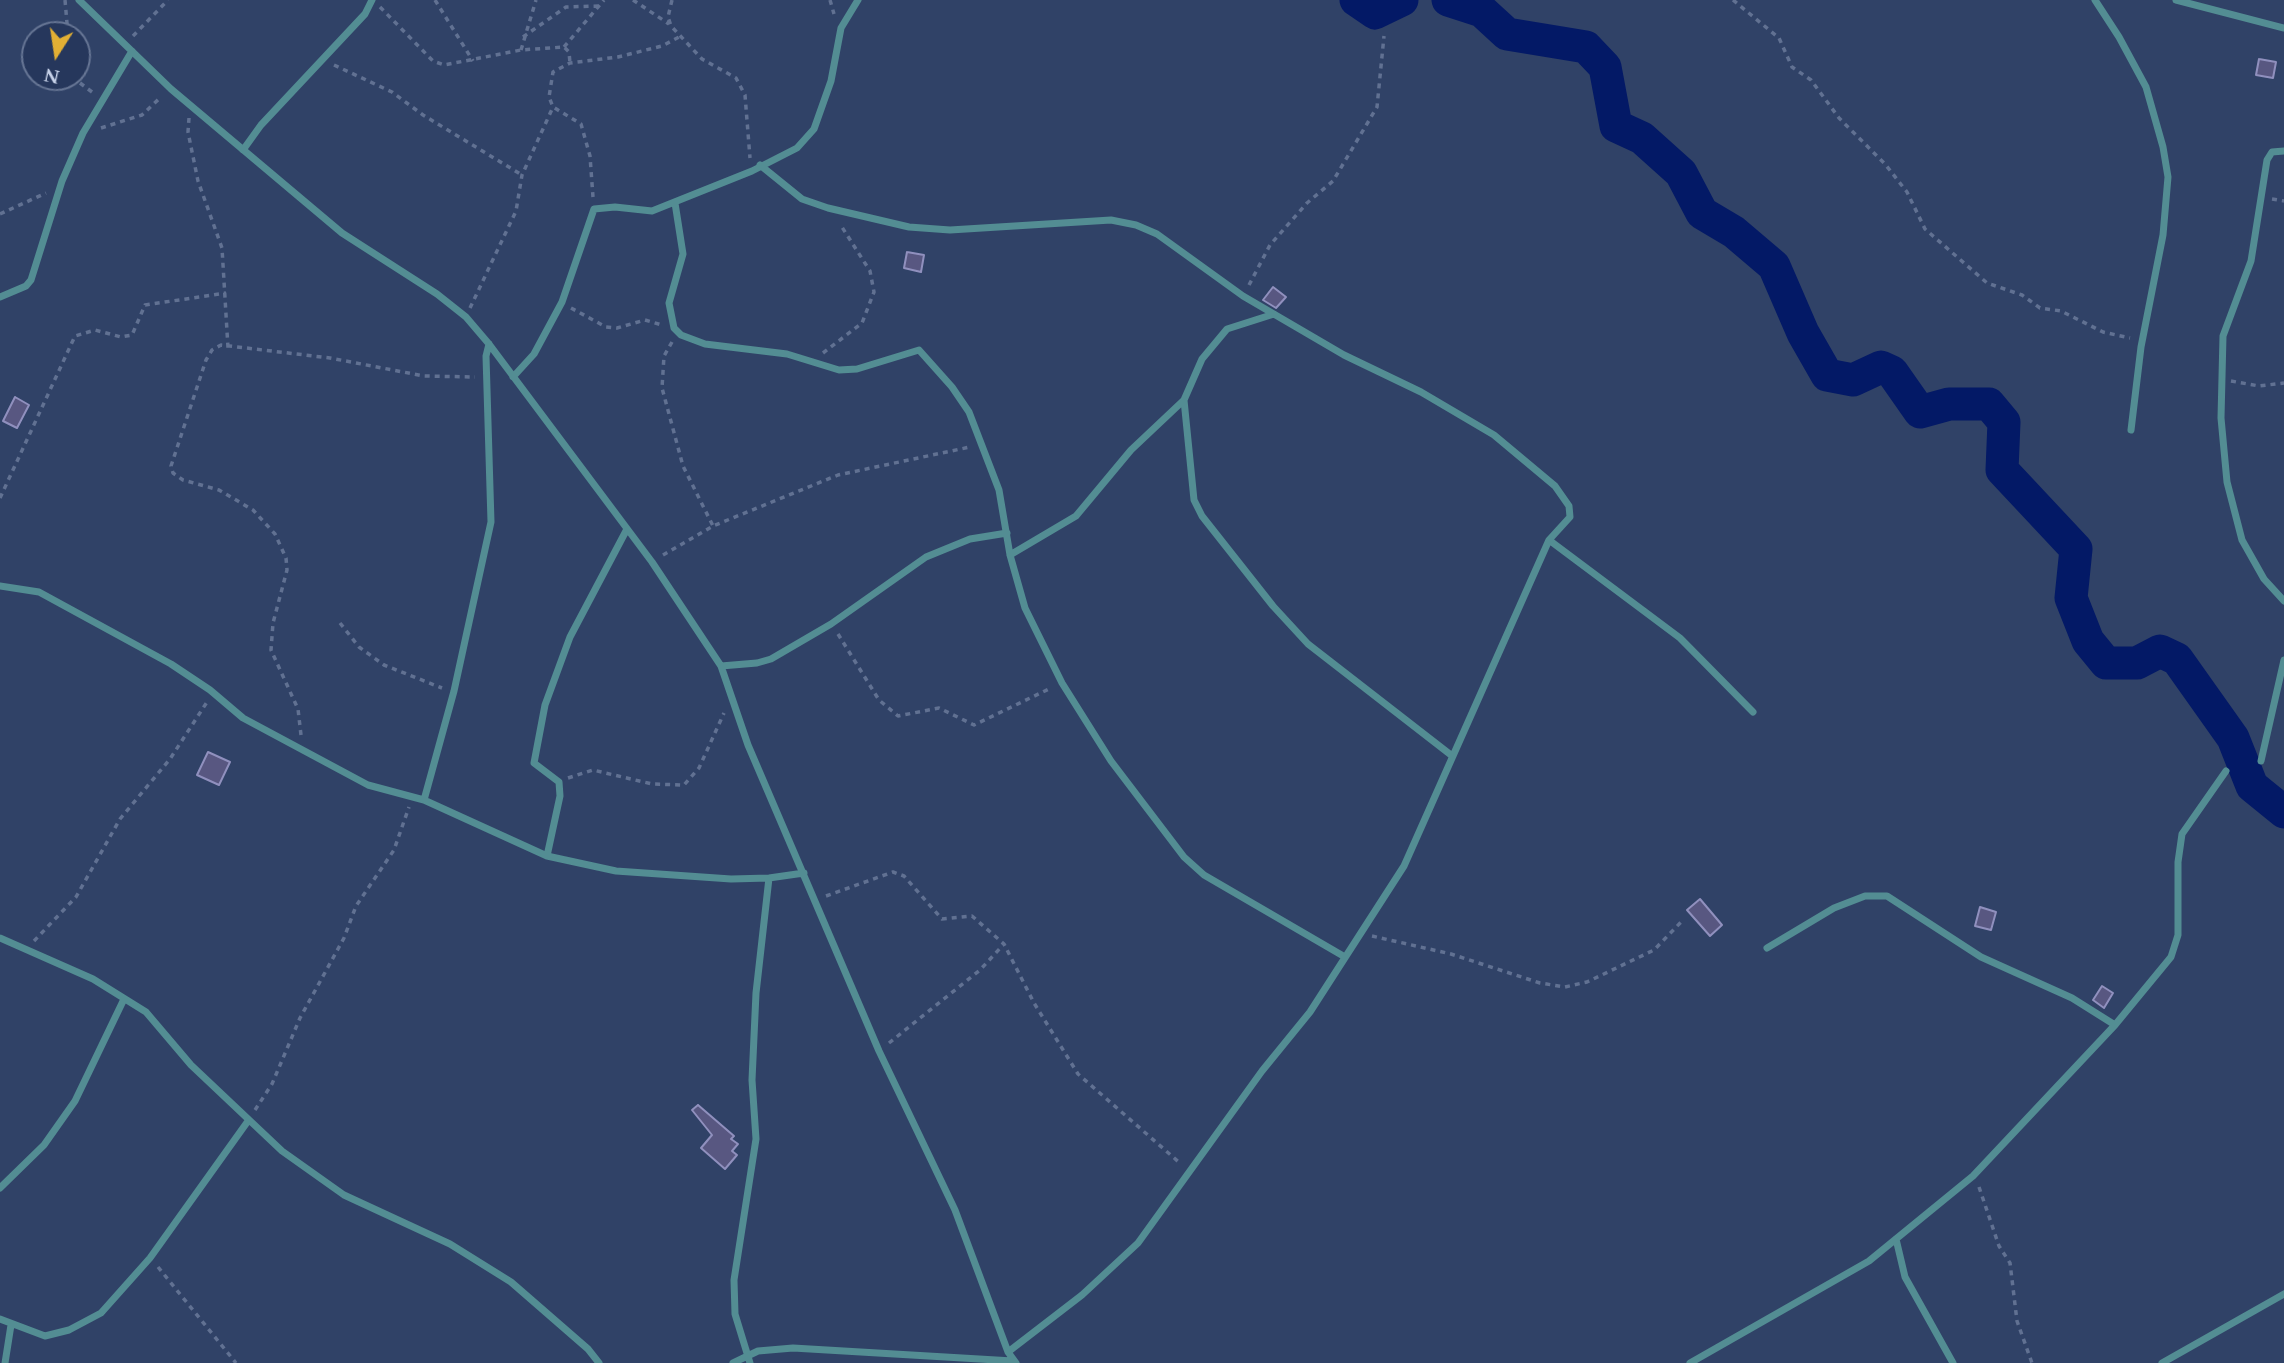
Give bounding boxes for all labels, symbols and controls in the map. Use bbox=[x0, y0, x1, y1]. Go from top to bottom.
north arrow bbox=[21, 21, 91, 91]
text: N bbox=[41, 59, 63, 91]

